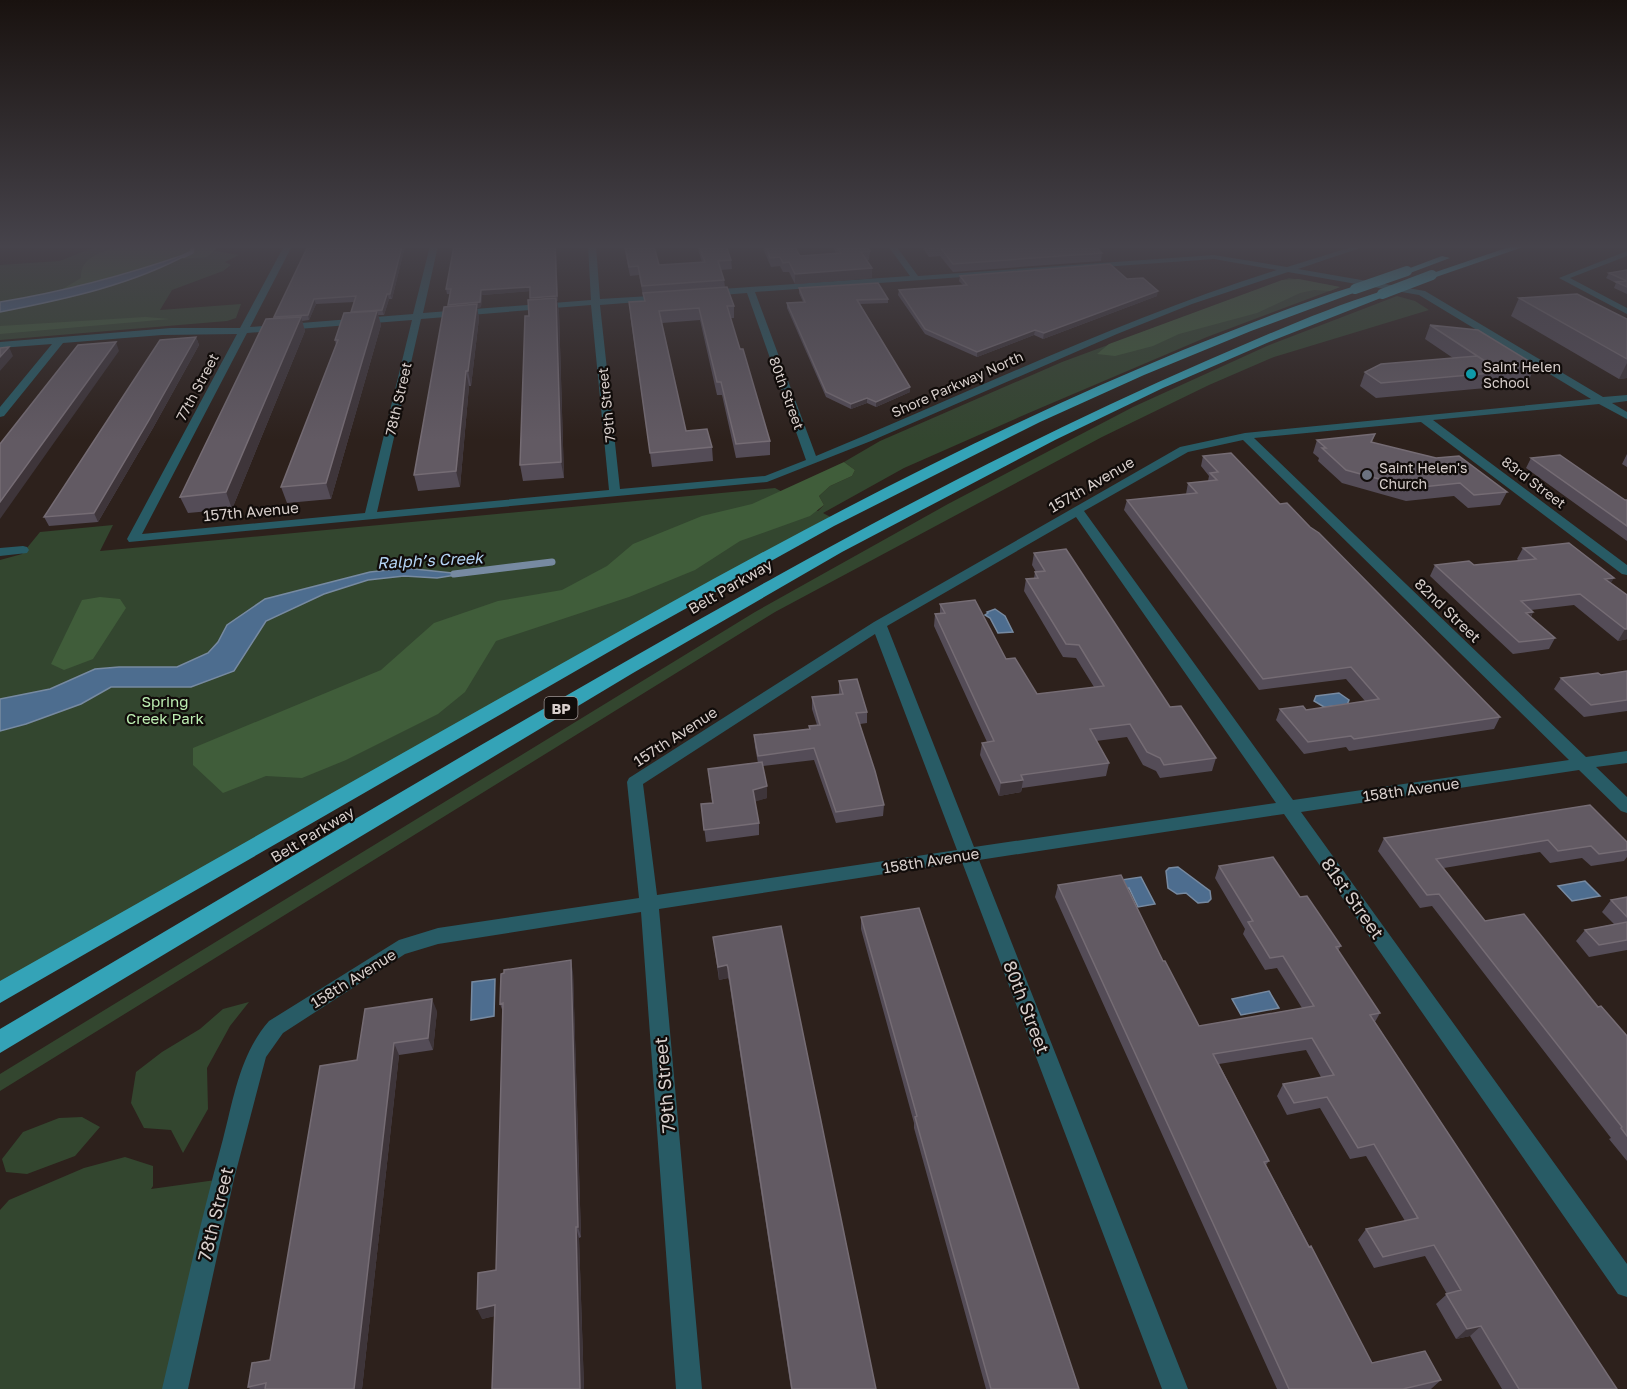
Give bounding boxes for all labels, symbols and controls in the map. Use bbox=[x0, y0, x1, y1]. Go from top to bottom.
street label: Shore Parkway North bbox=[889, 347, 1025, 421]
street label: 77th Street bbox=[172, 350, 222, 424]
street label: 80th Street bbox=[766, 354, 808, 432]
place label: Saint Helen School bbox=[1483, 358, 1561, 391]
street label: 78th Street bbox=[381, 360, 415, 438]
street label: 79th Street bbox=[594, 367, 618, 443]
marker: Saint Helen School bbox=[1464, 367, 1478, 381]
street label: 157th Avenue bbox=[1045, 452, 1137, 516]
street label: 83rd Street bbox=[1499, 452, 1569, 512]
place label: Saint Helen's Church bbox=[1379, 459, 1467, 492]
marker: Saint Helen's Church bbox=[1360, 468, 1374, 482]
street label: 157th Avenue bbox=[202, 498, 300, 524]
water label: Ralph’s Creek bbox=[376, 547, 486, 573]
street label: Belt Parkway bbox=[685, 554, 776, 617]
street label: 82nd Street bbox=[1411, 574, 1485, 646]
park label: Spring Creek Park bbox=[126, 692, 205, 727]
road number: BP bbox=[544, 697, 578, 719]
street label: 157th Avenue bbox=[630, 702, 720, 770]
street label: 158th Avenue bbox=[1362, 773, 1461, 805]
street label: Belt Parkway bbox=[267, 802, 357, 866]
street label: 158th Avenue bbox=[882, 843, 981, 876]
street label: 81st Street bbox=[1317, 853, 1389, 943]
street label: 158th Avenue bbox=[307, 944, 399, 1011]
street label: 80th Street bbox=[999, 957, 1055, 1057]
street label: 79th Street bbox=[649, 1036, 679, 1134]
street label: 78th Street bbox=[193, 1164, 237, 1264]

